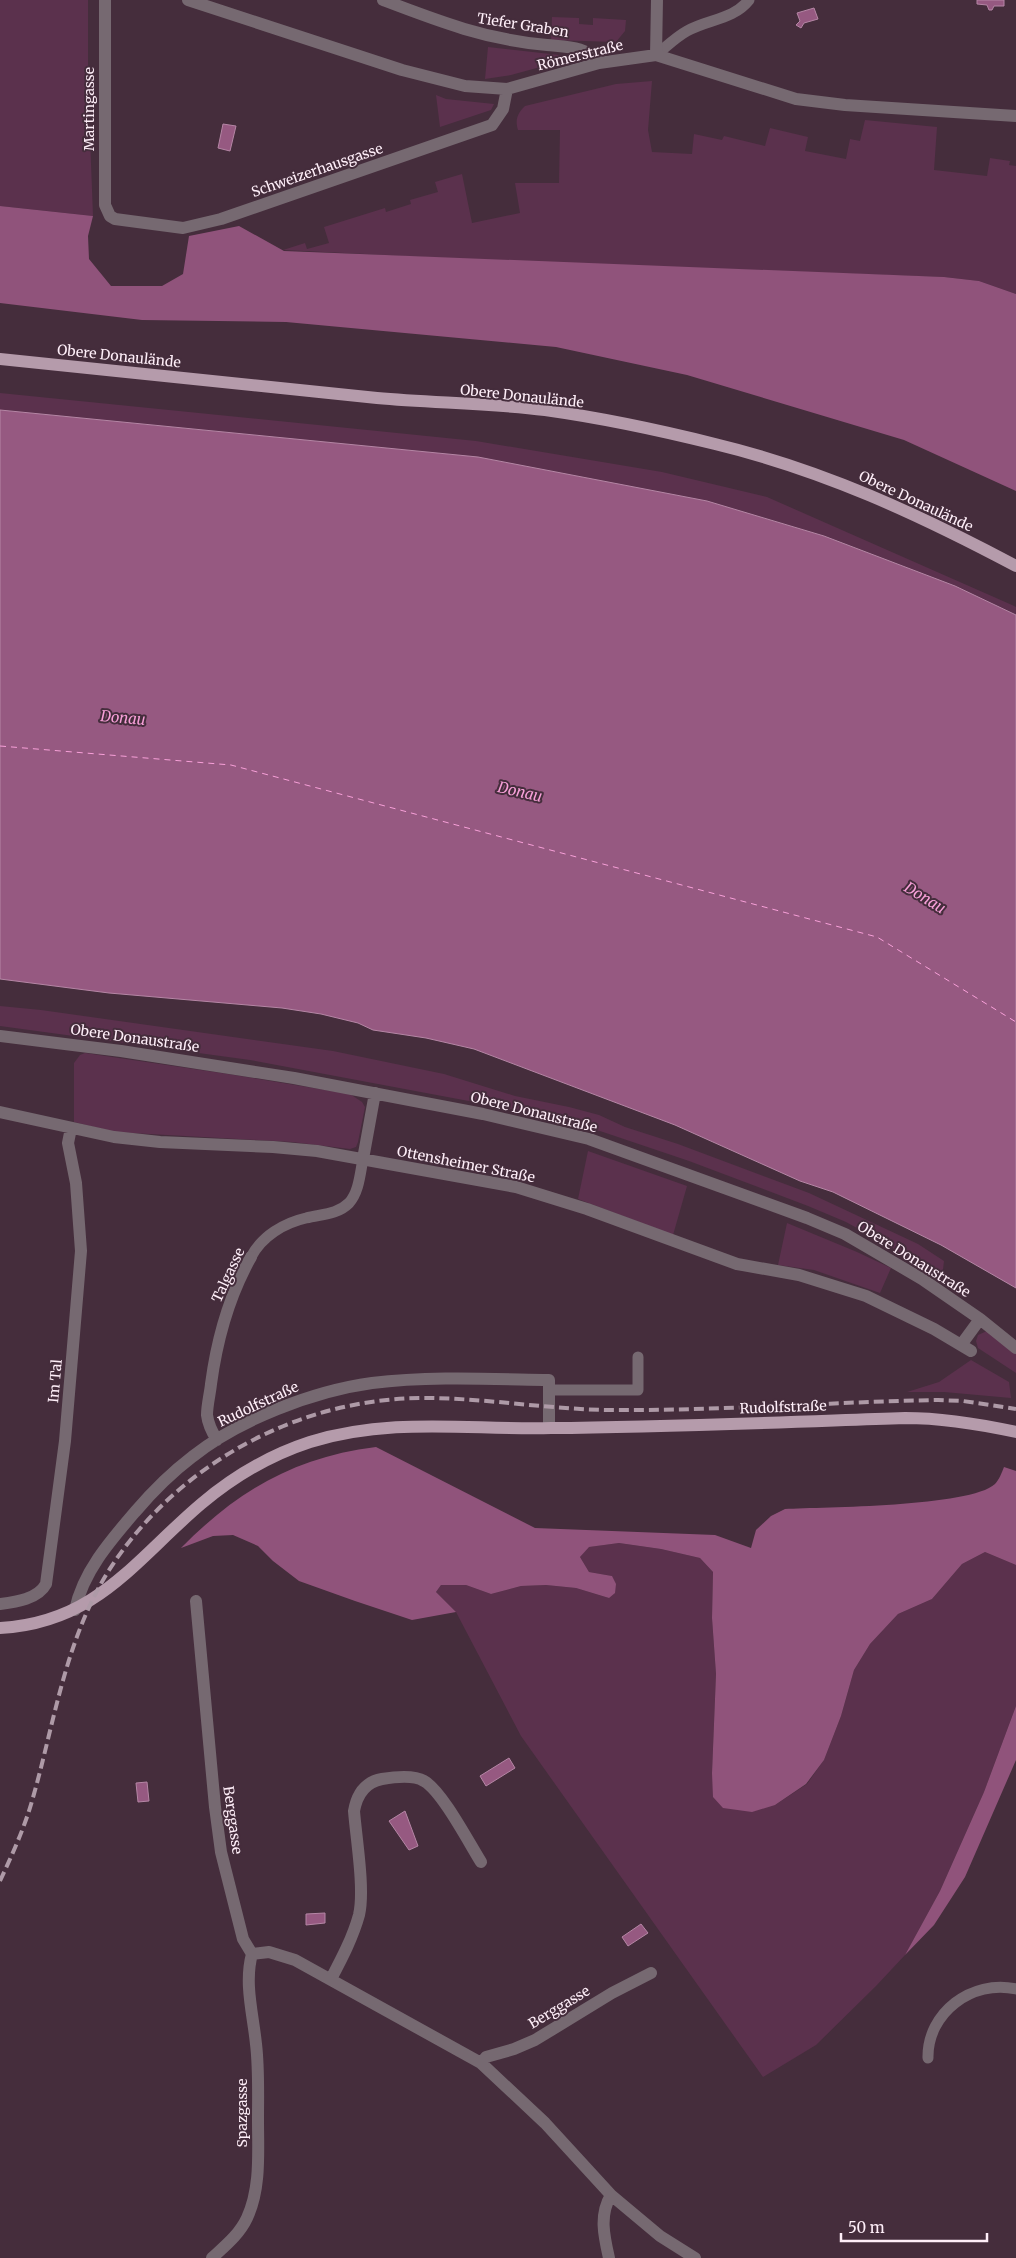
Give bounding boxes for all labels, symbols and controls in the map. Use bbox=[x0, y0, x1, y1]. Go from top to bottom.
street label: Tiefer Graben bbox=[476, 9, 570, 41]
street label: Römerstraße bbox=[535, 36, 625, 74]
street label: Martingasse bbox=[80, 67, 98, 151]
street label: Schweizerhausgasse bbox=[249, 139, 385, 201]
street label: Obere Donaulände bbox=[56, 341, 182, 371]
street label: Obere Donaulände bbox=[459, 381, 585, 411]
street label: Obere Donaulände bbox=[856, 467, 976, 535]
water label: Donau bbox=[99, 706, 147, 729]
water label: Donau bbox=[495, 777, 545, 806]
water label: Donau bbox=[900, 877, 950, 918]
street label: Obere Donaustraße bbox=[69, 1020, 201, 1056]
street label: Obere Donaustraße bbox=[469, 1088, 599, 1136]
street label: Ottensheimer Straße bbox=[395, 1142, 537, 1186]
street label: Obere Donaustraße bbox=[854, 1217, 974, 1301]
street label: Talgasse bbox=[208, 1245, 248, 1305]
street label: Im Tal bbox=[44, 1358, 66, 1404]
street label: Rudolfstraße bbox=[215, 1377, 301, 1431]
street label: Rudolfstraße bbox=[739, 1396, 827, 1418]
street label: Berggasse bbox=[219, 1785, 247, 1855]
street label: Berggasse bbox=[525, 1982, 593, 2032]
street label: Spazgasse bbox=[233, 2078, 251, 2148]
scale bar bbox=[841, 2210, 987, 2242]
text: 50 m bbox=[848, 2218, 885, 2237]

